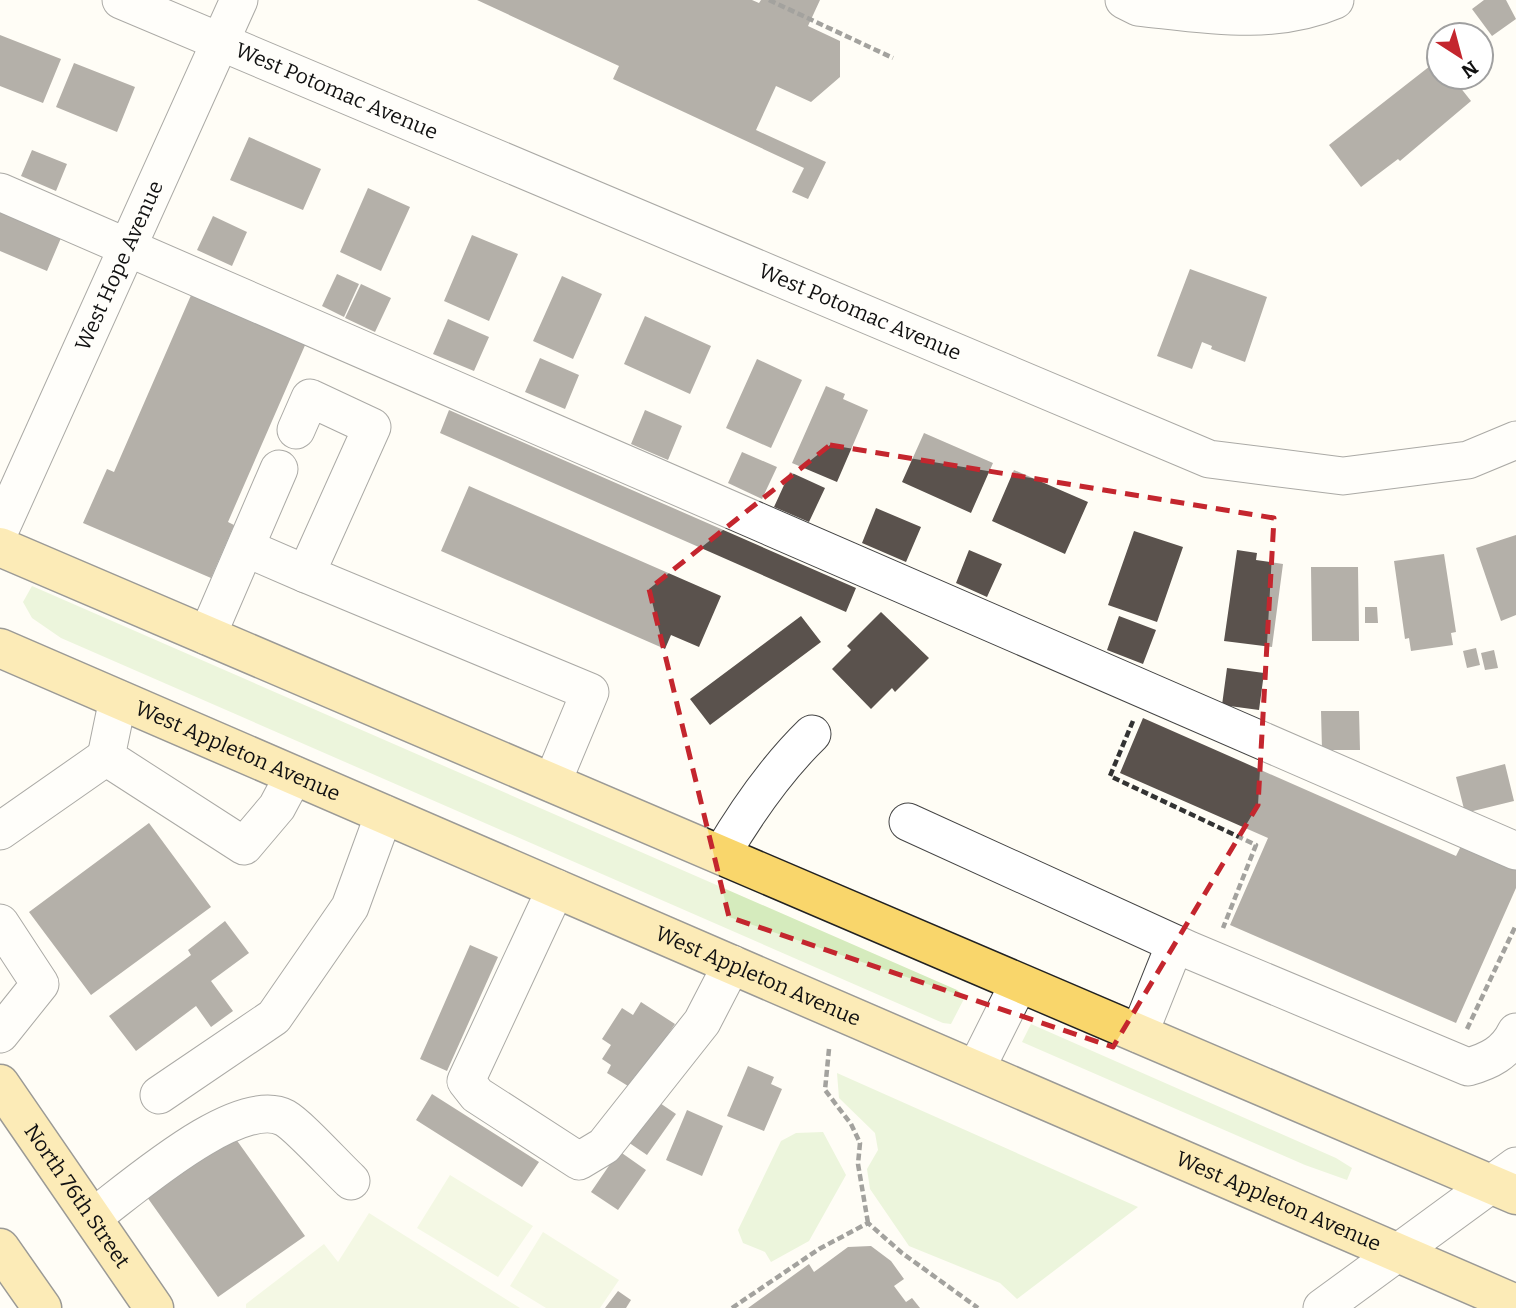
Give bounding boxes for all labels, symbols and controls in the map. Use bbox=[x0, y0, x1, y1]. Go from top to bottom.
north arrow bbox=[1425, 21, 1495, 91]
street label: West Potomac Avenue bbox=[231, 37, 442, 145]
text: N bbox=[1457, 56, 1482, 83]
street label: West Hope Avenue bbox=[70, 176, 169, 355]
street label: West Potomac Avenue bbox=[755, 258, 965, 366]
street label: West Appleton Avenue bbox=[131, 695, 344, 807]
street label: West Appleton Avenue bbox=[651, 920, 865, 1032]
street label: North 76th Street bbox=[18, 1119, 136, 1273]
street label: West Appleton Avenue bbox=[1172, 1145, 1385, 1257]

